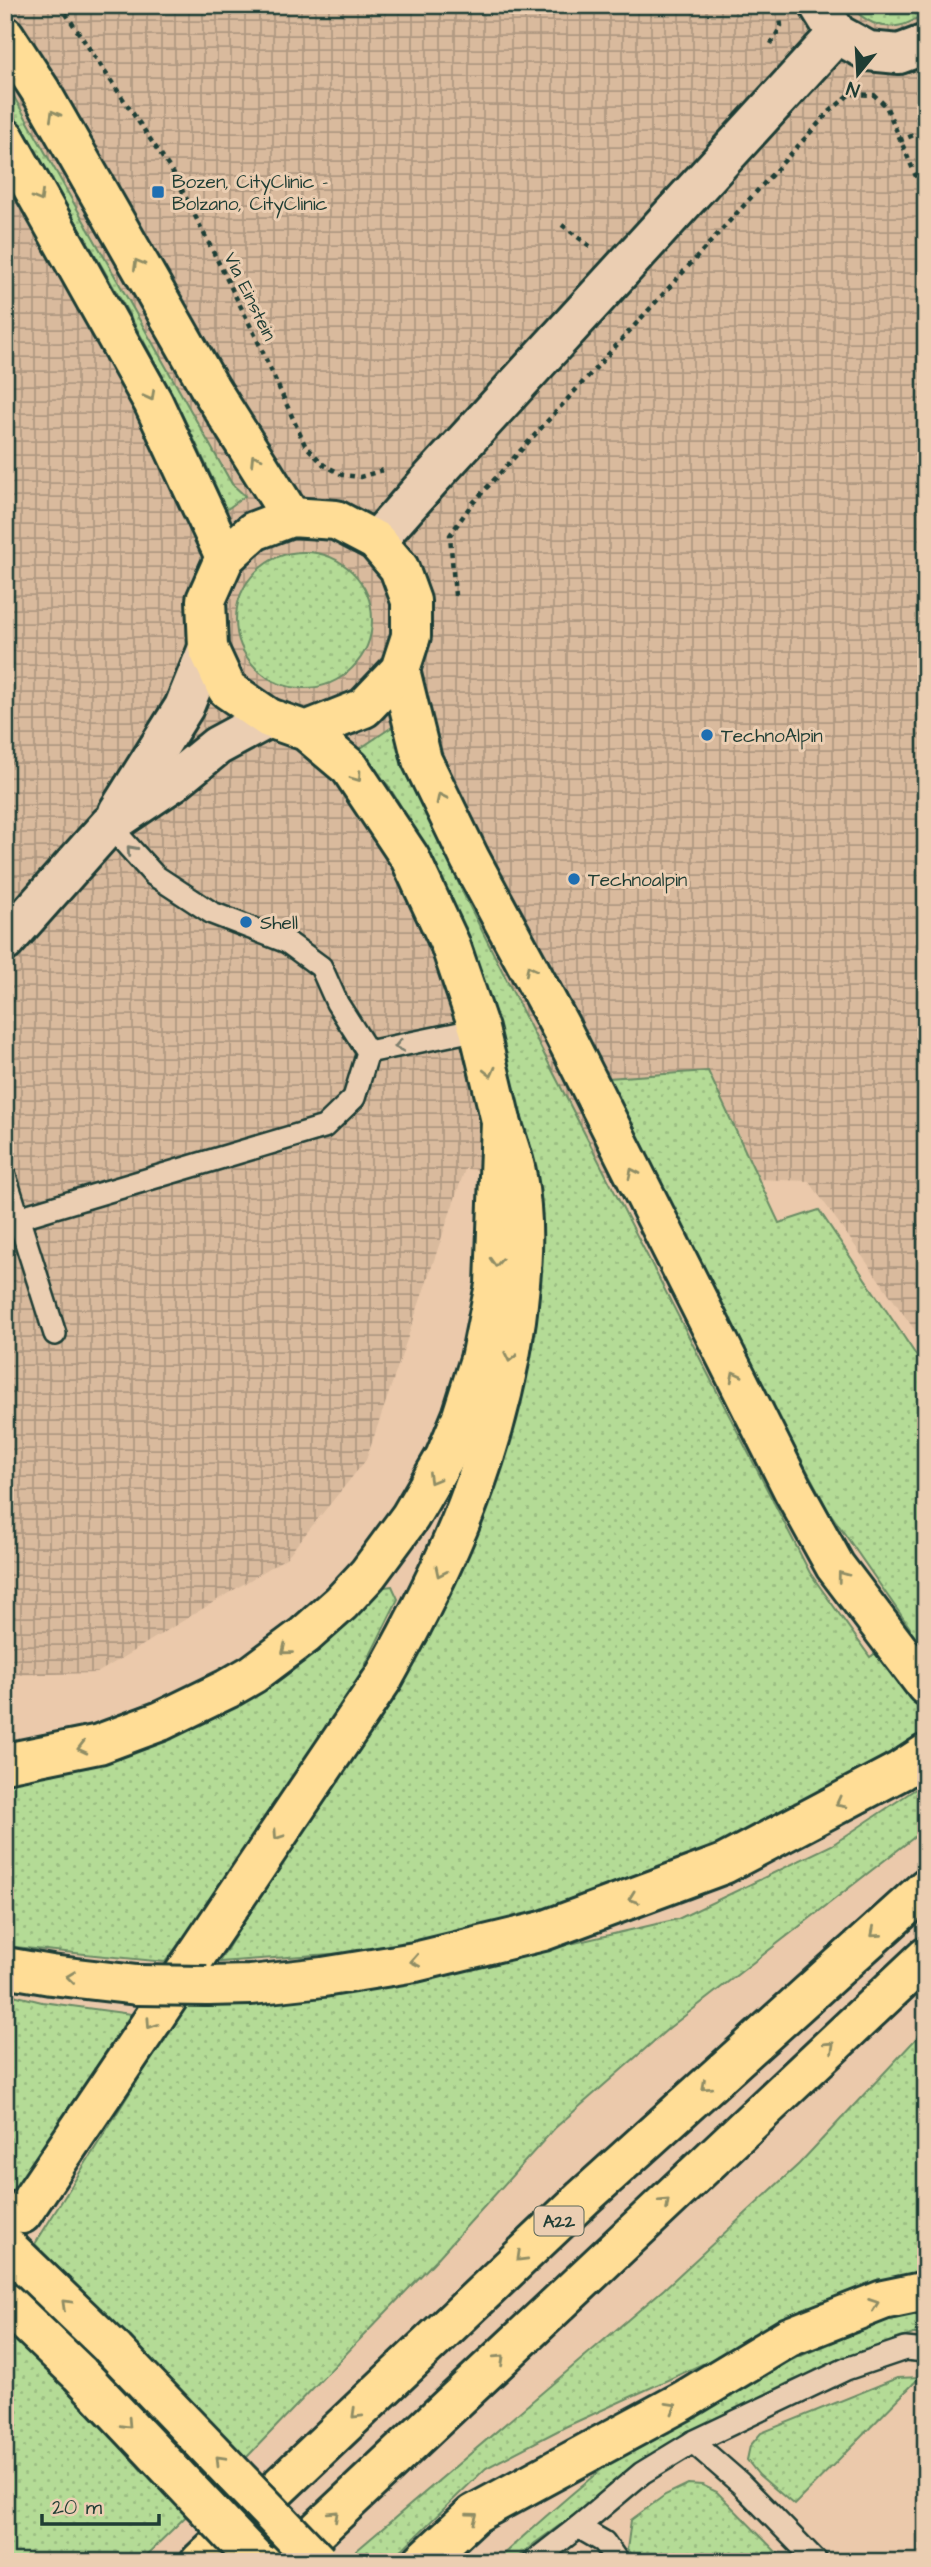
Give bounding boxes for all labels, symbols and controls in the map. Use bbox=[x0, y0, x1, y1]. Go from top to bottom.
north arrow bbox=[822, 38, 892, 108]
text: N bbox=[843, 74, 863, 103]
one-way arrow bbox=[49, 109, 62, 122]
place label: Bozen, CityClinic - Bolzano, CityClinic bbox=[172, 169, 328, 219]
marker: Bozen, CityClinic - Bolzano, CityClinic bbox=[150, 184, 166, 200]
one-way arrow bbox=[31, 189, 44, 202]
street label: Via Einstein bbox=[217, 248, 283, 346]
one-way arrow bbox=[134, 258, 147, 271]
one-way arrow bbox=[141, 388, 155, 401]
one-way arrow bbox=[250, 454, 263, 467]
place label: TechnoAlpin bbox=[721, 723, 823, 750]
marker: TechnoAlpin bbox=[699, 727, 715, 743]
one-way arrow bbox=[348, 769, 361, 782]
one-way arrow bbox=[435, 793, 449, 805]
one-way arrow bbox=[127, 845, 140, 858]
place label: Technoalpin bbox=[588, 867, 687, 894]
marker: Technoalpin bbox=[566, 871, 582, 887]
place label: Shell bbox=[260, 910, 298, 937]
marker: Shell bbox=[238, 914, 254, 930]
one-way arrow bbox=[525, 965, 538, 977]
one-way arrow bbox=[393, 1037, 405, 1052]
one-way arrow bbox=[482, 1065, 496, 1077]
one-way arrow bbox=[627, 1168, 641, 1180]
one-way arrow bbox=[488, 1257, 503, 1268]
one-way arrow bbox=[503, 1351, 518, 1363]
one-way arrow bbox=[729, 1371, 743, 1383]
one-way arrow bbox=[428, 1471, 441, 1484]
one-way arrow bbox=[434, 1565, 448, 1577]
one-way arrow bbox=[838, 1572, 851, 1584]
one-way arrow bbox=[281, 1642, 293, 1655]
one-way arrow bbox=[76, 1740, 88, 1754]
one-way arrow bbox=[834, 1795, 847, 1808]
one-way arrow bbox=[274, 1827, 286, 1840]
one-way arrow bbox=[628, 1890, 640, 1904]
one-way arrow bbox=[870, 1925, 883, 1937]
one-way arrow bbox=[409, 1953, 421, 1968]
one-way arrow bbox=[65, 1970, 77, 1985]
one-way arrow bbox=[147, 2016, 159, 2029]
one-way arrow bbox=[822, 2042, 835, 2055]
one-way arrow bbox=[701, 2078, 714, 2090]
one-way arrow bbox=[657, 2198, 670, 2211]
road number: A22 bbox=[534, 2206, 584, 2236]
one-way arrow bbox=[516, 2249, 529, 2261]
one-way arrow bbox=[867, 2298, 880, 2312]
one-way arrow bbox=[61, 2299, 74, 2312]
one-way arrow bbox=[491, 2355, 504, 2367]
one-way arrow bbox=[665, 2401, 677, 2415]
one-way arrow bbox=[351, 2405, 364, 2418]
one-way arrow bbox=[119, 2416, 131, 2429]
one-way arrow bbox=[215, 2455, 228, 2468]
scale bar bbox=[42, 2483, 159, 2527]
text: 20 m bbox=[52, 2493, 103, 2522]
one-way arrow bbox=[326, 2511, 339, 2523]
one-way arrow bbox=[465, 2512, 478, 2525]

